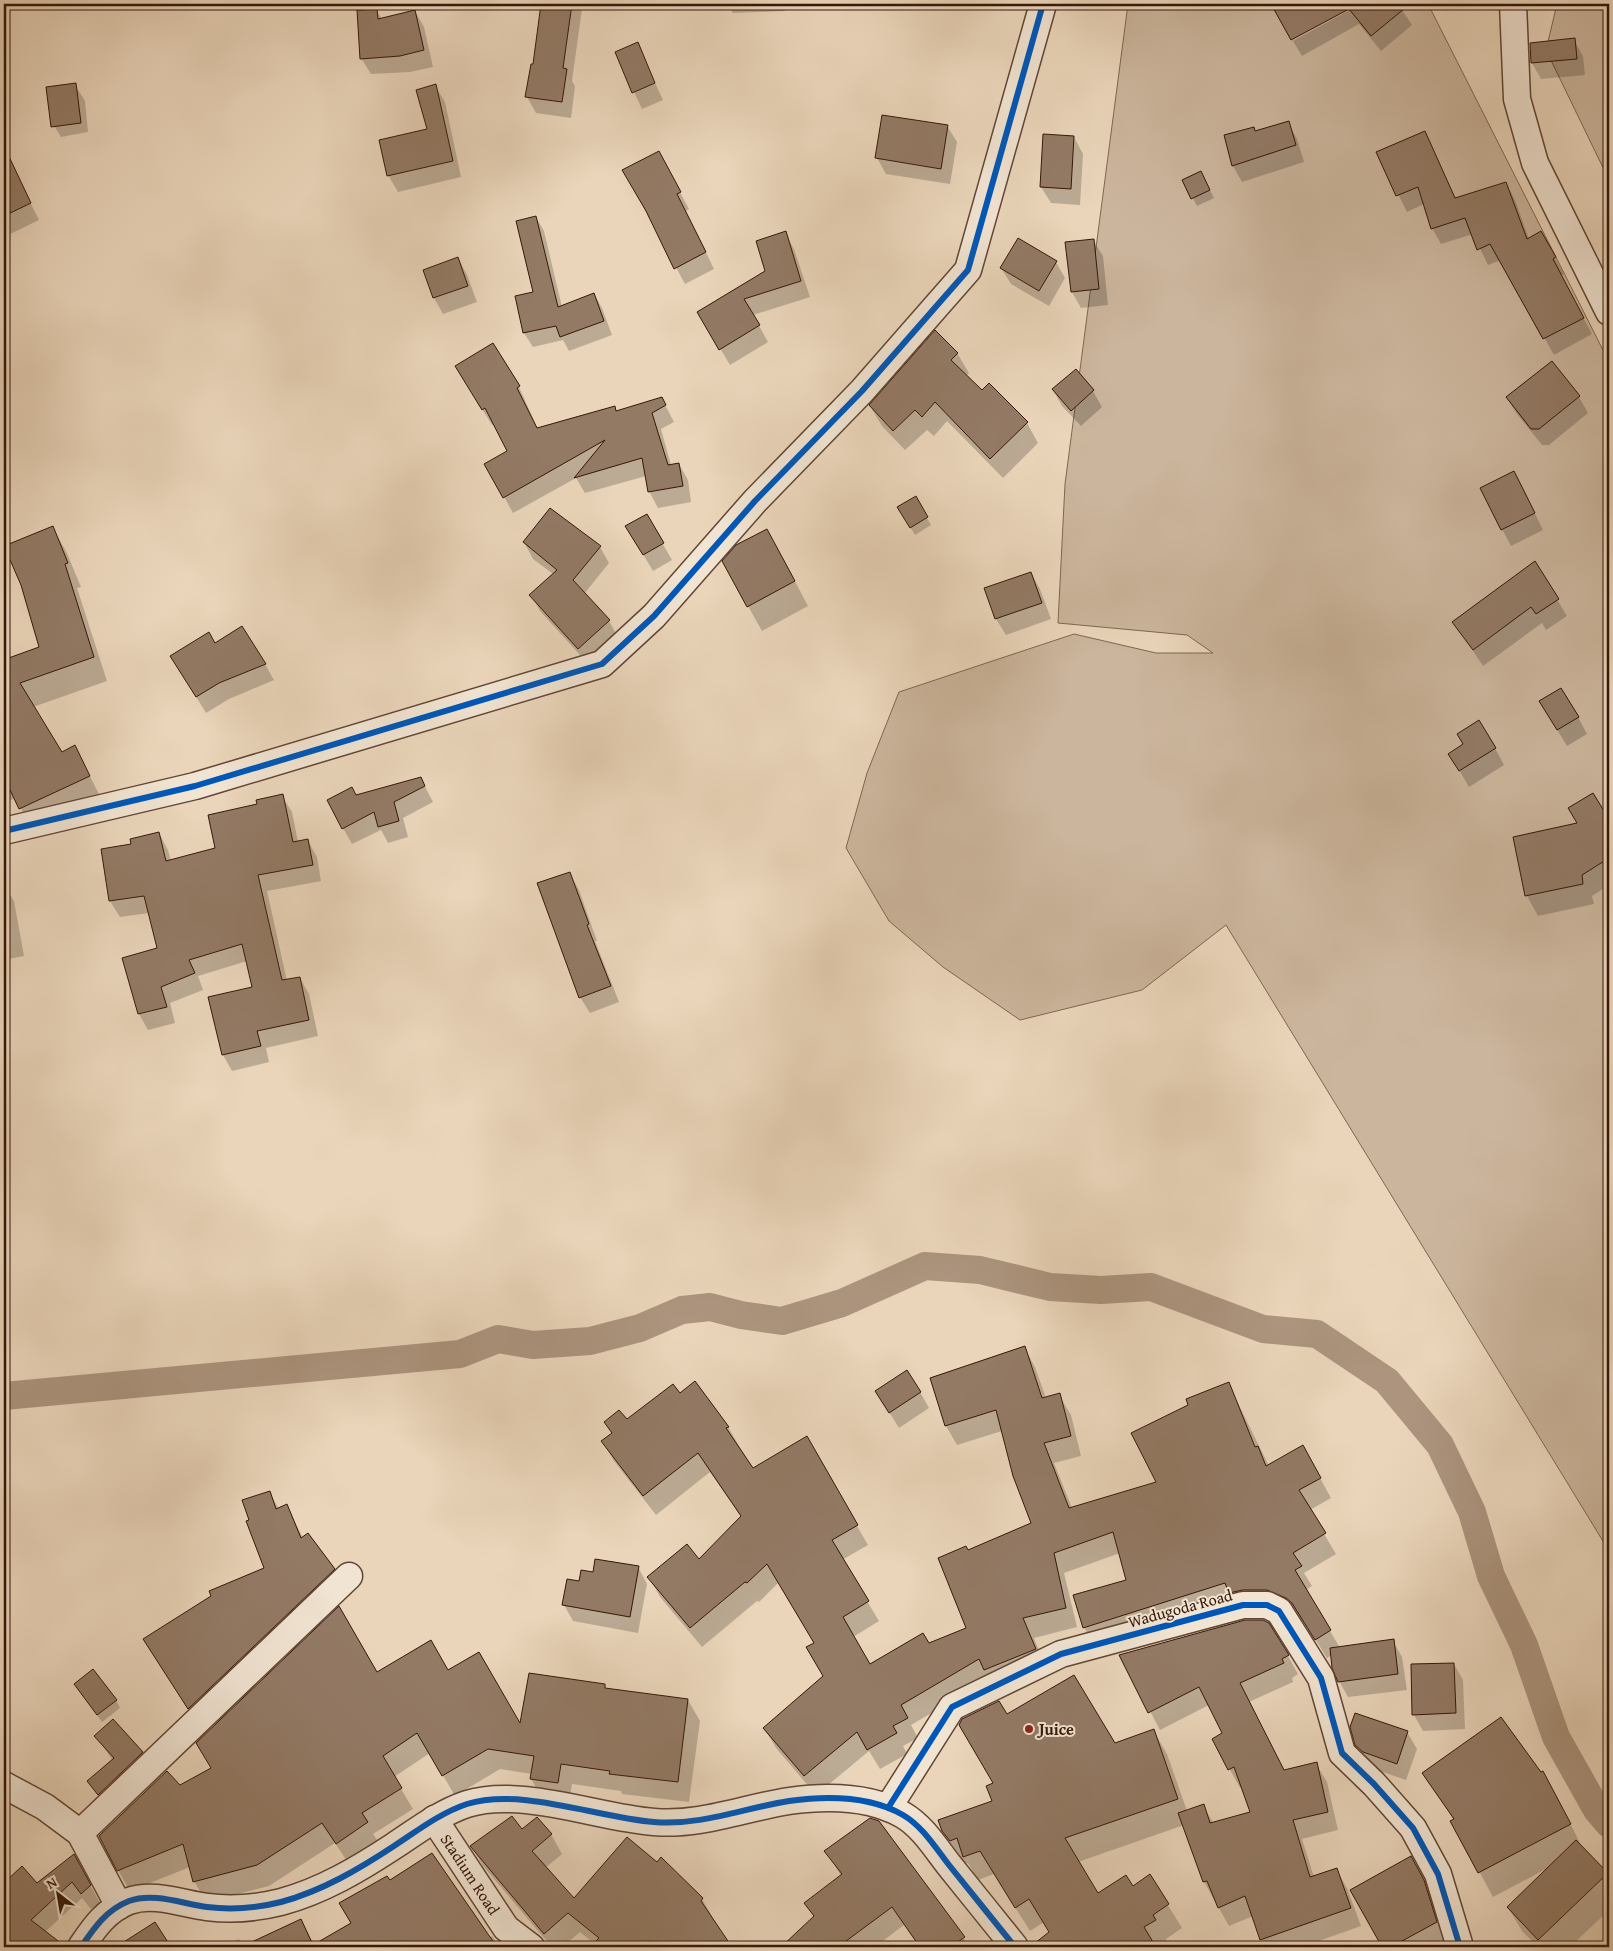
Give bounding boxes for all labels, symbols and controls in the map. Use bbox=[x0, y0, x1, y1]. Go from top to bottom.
street label: Wadugoda Road bbox=[1125, 1582, 1235, 1633]
place label: Juice bbox=[1036, 1717, 1074, 1741]
marker: Juice bbox=[1023, 1723, 1035, 1735]
street label: Stadium Road bbox=[435, 1829, 506, 1920]
north arrow bbox=[32, 1868, 82, 1918]
text: N bbox=[42, 1872, 61, 1894]

